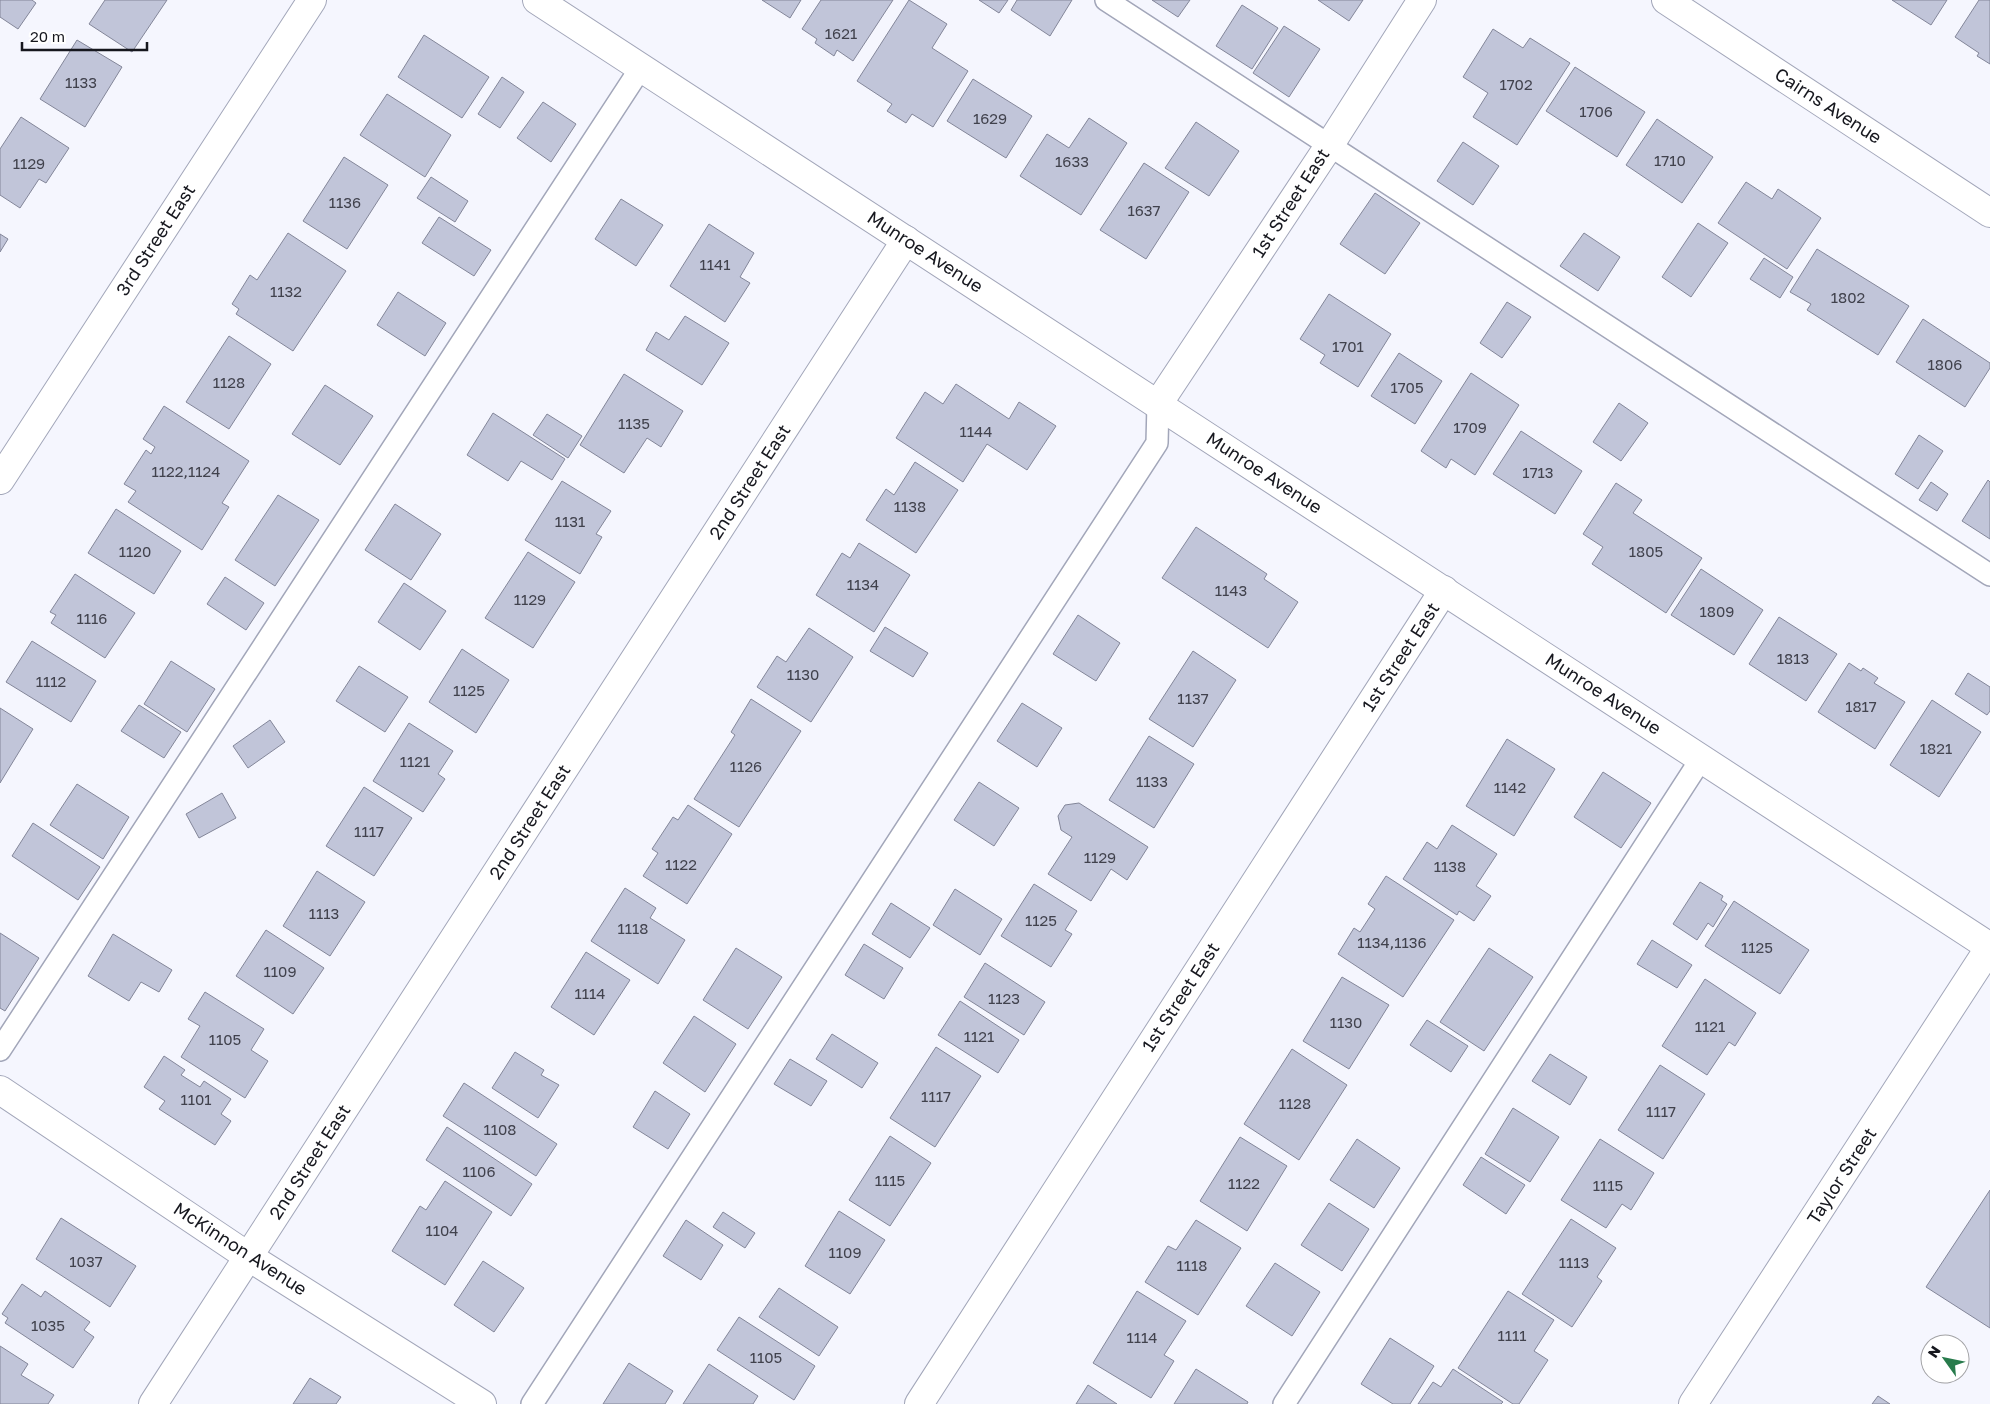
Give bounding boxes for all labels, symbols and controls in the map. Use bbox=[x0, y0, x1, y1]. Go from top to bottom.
scale bar bbox=[22, 20, 148, 52]
house number: 1621 bbox=[825, 24, 857, 42]
text: 20 m bbox=[30, 27, 65, 45]
street label: Cairns Avenue bbox=[1771, 62, 1886, 148]
house number: 1133 bbox=[65, 73, 97, 91]
house number: 1702 bbox=[1499, 75, 1533, 93]
house number: 1706 bbox=[1579, 102, 1613, 120]
house number: 1629 bbox=[973, 109, 1007, 127]
street label: 1st Street East bbox=[1247, 144, 1334, 261]
house number: 1710 bbox=[1654, 151, 1686, 169]
house number: 1633 bbox=[1055, 152, 1089, 170]
house number: 1129 bbox=[13, 154, 45, 172]
street label: 3rd Street East bbox=[111, 180, 199, 299]
house number: 1136 bbox=[329, 193, 361, 211]
house number: 1637 bbox=[1127, 201, 1161, 219]
street label: Munroe Avenue bbox=[864, 206, 988, 297]
house number: 1141 bbox=[700, 255, 730, 273]
house number: 1132 bbox=[270, 282, 302, 300]
house number: 1802 bbox=[1831, 288, 1865, 306]
house number: 1701 bbox=[1332, 337, 1364, 355]
house number: 1806 bbox=[1928, 355, 1962, 373]
house number: 1128 bbox=[213, 373, 245, 391]
house number: 1705 bbox=[1390, 378, 1424, 396]
house number: 1135 bbox=[618, 414, 650, 432]
house number: 1709 bbox=[1453, 418, 1487, 436]
street label: 2nd Street East bbox=[704, 420, 794, 543]
house number: 1144 bbox=[960, 422, 992, 440]
street label: Munroe Avenue bbox=[1203, 427, 1327, 518]
house number: 1122,1124 bbox=[152, 462, 220, 480]
house number: 1713 bbox=[1522, 463, 1554, 481]
house number: 1138 bbox=[894, 497, 926, 515]
house number: 1131 bbox=[555, 512, 585, 530]
house number: 1120 bbox=[119, 542, 151, 560]
house number: 1805 bbox=[1629, 542, 1663, 560]
house number: 1134 bbox=[847, 575, 879, 593]
house number: 1143 bbox=[1215, 581, 1247, 599]
house number: 1129 bbox=[514, 590, 546, 608]
street label: 1st Street East bbox=[1357, 598, 1444, 715]
house number: 1809 bbox=[1700, 602, 1734, 620]
house number: 1116 bbox=[77, 609, 107, 627]
street label: Munroe Avenue bbox=[1542, 648, 1666, 739]
house number: 1813 bbox=[1777, 649, 1809, 667]
house number: 1130 bbox=[787, 665, 819, 683]
house number: 1112 bbox=[36, 672, 66, 690]
house number: 1125 bbox=[453, 681, 485, 699]
house number: 1137 bbox=[1177, 689, 1209, 707]
house number: 1817 bbox=[1845, 697, 1877, 715]
house number: 1821 bbox=[1920, 739, 1952, 757]
house number: 1121 bbox=[400, 752, 430, 770]
house number: 1126 bbox=[730, 757, 762, 775]
street label: 2nd Street East bbox=[484, 760, 574, 883]
house number: 1133 bbox=[1136, 772, 1168, 790]
house number: 1142 bbox=[1494, 778, 1526, 796]
house number: 1117 bbox=[354, 822, 384, 840]
house number: 1129 bbox=[1084, 848, 1116, 866]
house number: 1122 bbox=[665, 855, 697, 873]
house number: 1138 bbox=[1434, 857, 1466, 875]
house number: 1113 bbox=[309, 904, 339, 922]
house number: 1125 bbox=[1025, 911, 1057, 929]
house number: 1118 bbox=[618, 919, 648, 937]
house number: 1134,1136 bbox=[1357, 933, 1427, 951]
street label: 1st Street East bbox=[1137, 938, 1224, 1055]
house number: 1125 bbox=[1741, 938, 1773, 956]
house number: 1109 bbox=[264, 962, 296, 980]
house number: 1114 bbox=[575, 984, 605, 1002]
house number: 1123 bbox=[988, 989, 1020, 1007]
house number: 1130 bbox=[1330, 1013, 1362, 1031]
house number: 1121 bbox=[1695, 1017, 1725, 1035]
house number: 1121 bbox=[964, 1027, 994, 1045]
house number: 1105 bbox=[209, 1030, 241, 1048]
house number: 1117 bbox=[921, 1087, 951, 1105]
house number: 1101 bbox=[180, 1090, 212, 1108]
house number: 1128 bbox=[1279, 1094, 1311, 1112]
street label: 2nd Street East bbox=[264, 1100, 354, 1223]
house number: 1117 bbox=[1646, 1102, 1676, 1120]
house number: 1108 bbox=[483, 1120, 517, 1138]
street label: Taylor Street bbox=[1802, 1123, 1881, 1228]
house number: 1106 bbox=[463, 1162, 495, 1180]
house number: 1115 bbox=[875, 1171, 905, 1189]
house number: 1122 bbox=[1228, 1174, 1260, 1192]
house number: 1115 bbox=[1593, 1176, 1623, 1194]
street label: McKinnon Avenue bbox=[170, 1197, 311, 1299]
house number: 1104 bbox=[425, 1221, 459, 1239]
house number: 1109 bbox=[829, 1243, 861, 1261]
house number: 1037 bbox=[69, 1252, 103, 1270]
house number: 1113 bbox=[1559, 1253, 1589, 1271]
house number: 1118 bbox=[1177, 1256, 1207, 1274]
house number: 1035 bbox=[31, 1316, 65, 1334]
house number: 1111 bbox=[1497, 1326, 1527, 1344]
house number: 1114 bbox=[1127, 1328, 1157, 1346]
north arrow bbox=[1920, 1334, 1970, 1384]
text: N bbox=[1924, 1343, 1944, 1361]
house number: 1105 bbox=[750, 1348, 782, 1366]

